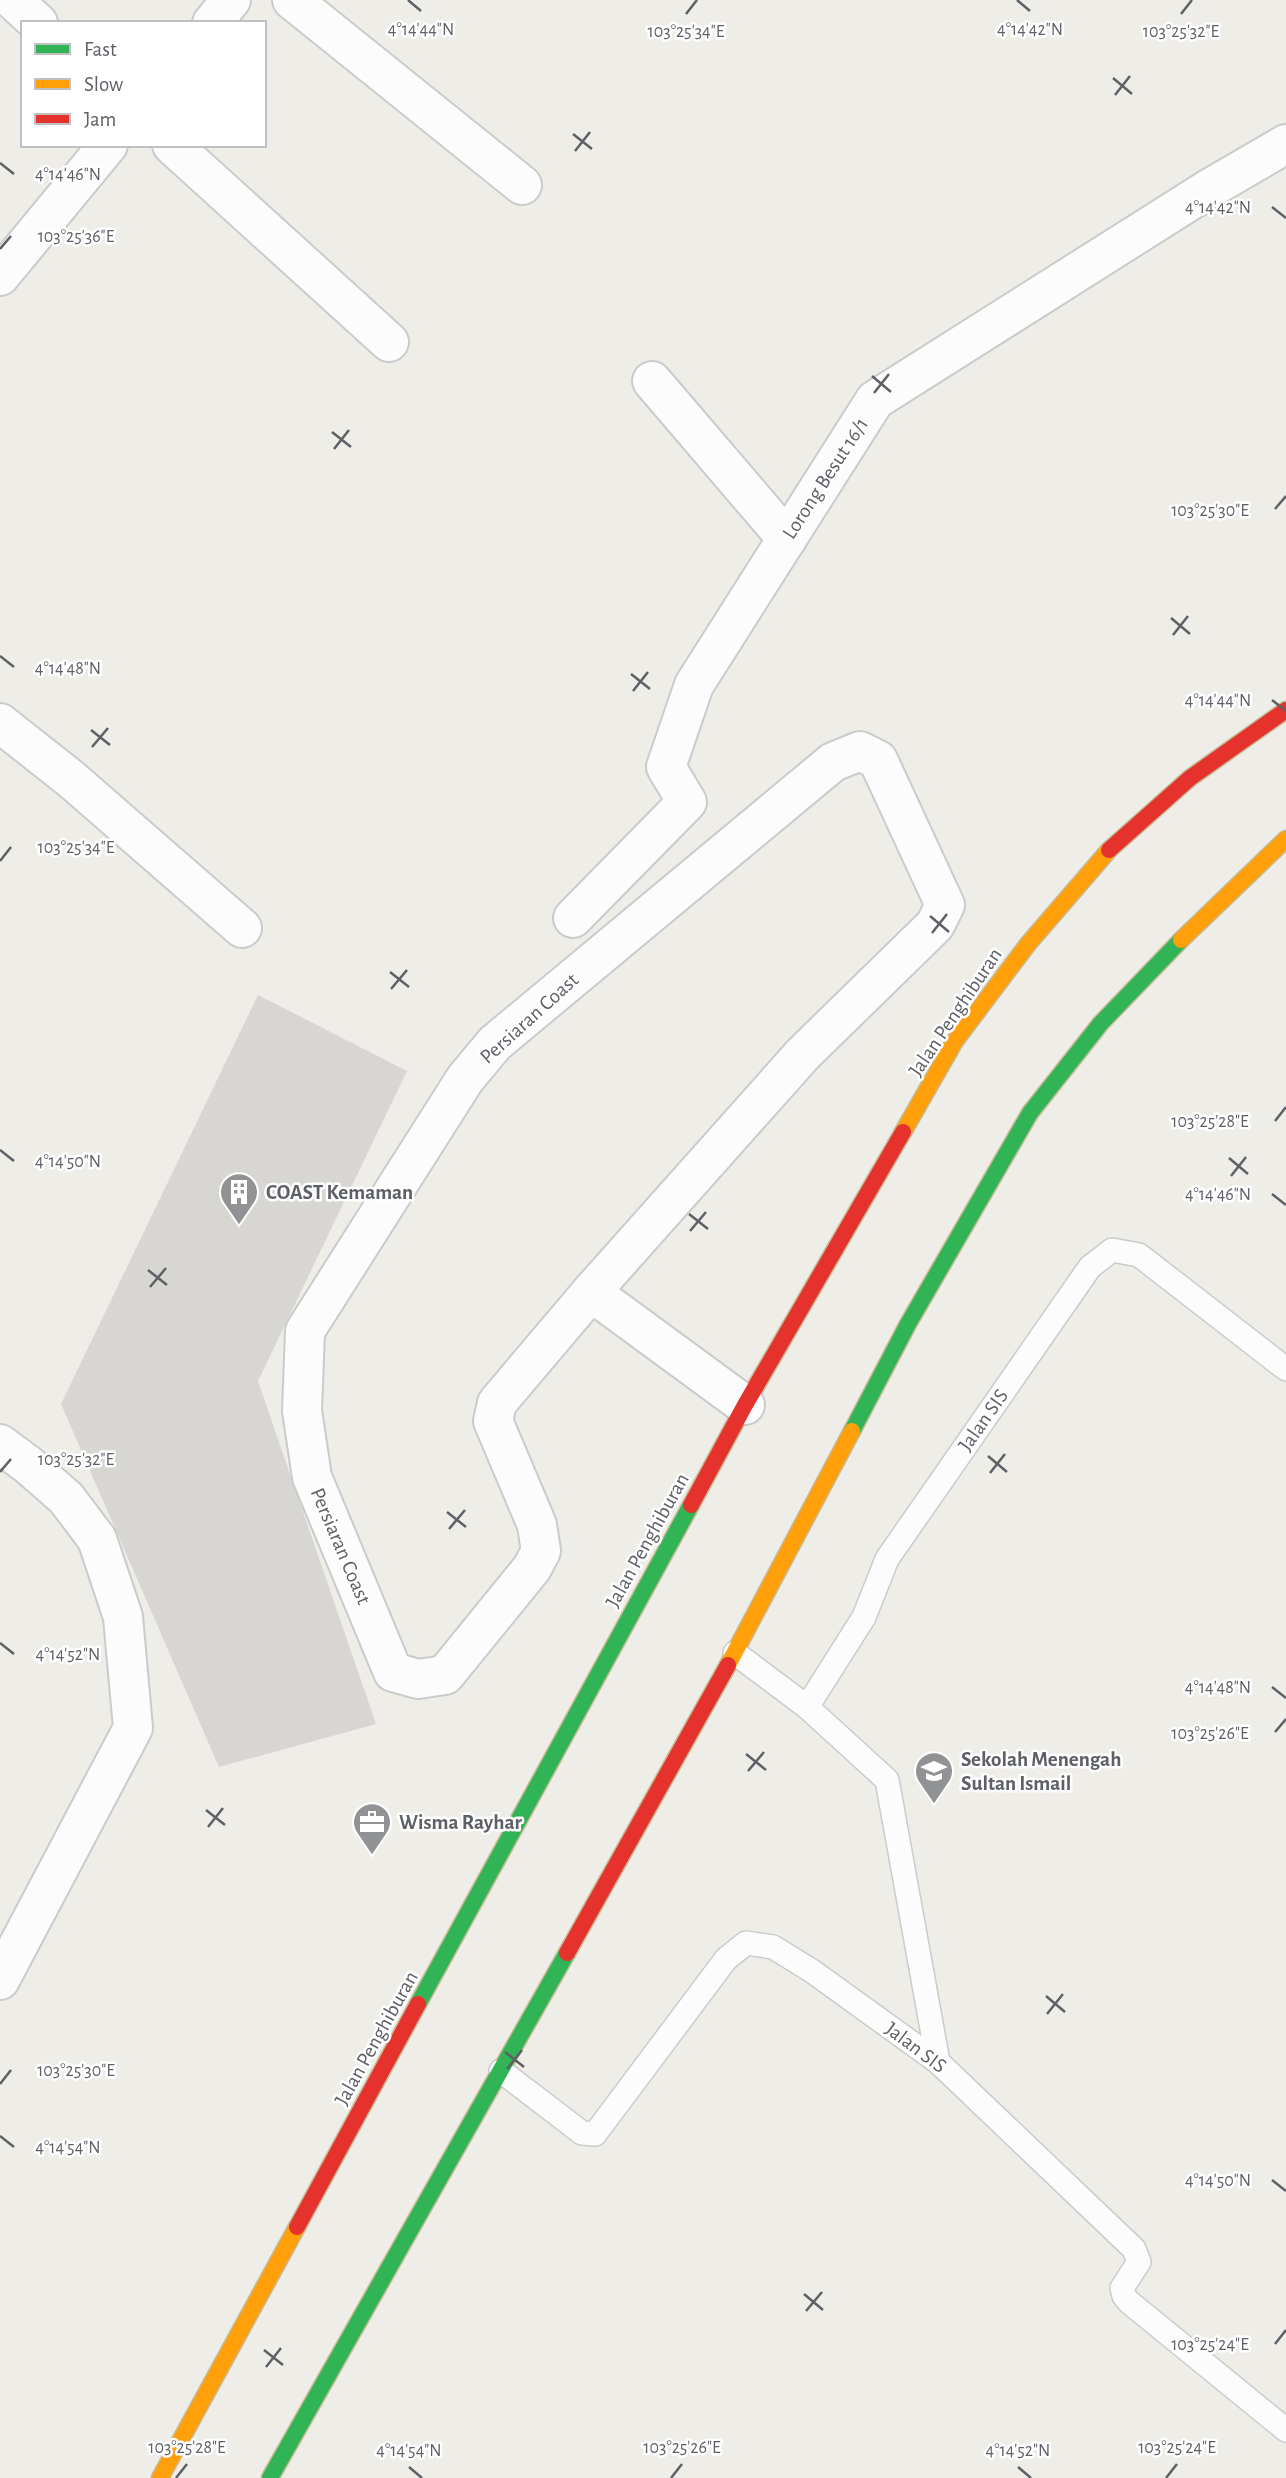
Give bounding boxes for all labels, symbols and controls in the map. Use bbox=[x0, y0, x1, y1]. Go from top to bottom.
legend bbox=[21, 21, 266, 147]
text: 4°14'44"N bbox=[388, 21, 454, 39]
text: 4°14'42"N bbox=[997, 21, 1063, 39]
text: 103°25'34"E bbox=[648, 23, 725, 41]
text: 103°25'32"E bbox=[1143, 23, 1220, 41]
text: Fast bbox=[84, 39, 117, 60]
text: Slow bbox=[84, 74, 123, 95]
text: Jam bbox=[84, 109, 116, 130]
text: 4°14'46"N bbox=[35, 166, 101, 184]
text: 4°14'42"N bbox=[1185, 199, 1251, 217]
text: 103°25'36"E bbox=[38, 228, 115, 246]
street label: Lorong Besut 16/1 bbox=[779, 414, 872, 543]
text: 103°25'30"E bbox=[1171, 502, 1249, 520]
text: 4°14'48"N bbox=[35, 660, 101, 678]
text: 4°14'44"N bbox=[1185, 692, 1251, 710]
text: 103°25'34"E bbox=[38, 839, 115, 857]
street label: Jalan Penghiburan bbox=[905, 944, 1006, 1080]
street label: Persiaran Coast bbox=[476, 969, 583, 1068]
text: 103°25'28"E bbox=[1171, 1113, 1249, 1131]
text: 4°14'50"N bbox=[35, 1153, 101, 1171]
building icon: COAST Kemaman bbox=[218, 1171, 260, 1226]
place label: COAST Kemaman bbox=[266, 1182, 413, 1203]
text: 4°14'46"N bbox=[1185, 1186, 1251, 1204]
street label: Jalan SIS bbox=[955, 1385, 1012, 1455]
text: 103°25'32"E bbox=[38, 1451, 115, 1469]
street label: Jalan Penghiburan bbox=[602, 1470, 693, 1611]
street label: Persiaran Coast bbox=[307, 1485, 375, 1608]
text: 4°14'52"N bbox=[36, 1646, 100, 1664]
text: 4°14'48"N bbox=[1185, 1679, 1251, 1697]
text: 103°25'26"E bbox=[1171, 1725, 1249, 1743]
place label: Sekolah Menengah Sultan Ismail bbox=[961, 1749, 1121, 1794]
school or university icon: Sekolah Menengah Sultan Ismail bbox=[913, 1750, 955, 1805]
office icon: Wisma Rayhar bbox=[351, 1801, 393, 1856]
place label: Wisma Rayhar bbox=[399, 1812, 522, 1833]
street label: Jalan Penghiburan bbox=[331, 1968, 422, 2109]
street label: Jalan SIS bbox=[881, 2018, 950, 2077]
text: 103°25'30"E bbox=[37, 2062, 115, 2080]
text: 4°14'54"N bbox=[35, 2139, 101, 2157]
text: 4°14'50"N bbox=[1185, 2172, 1251, 2190]
text: 103°25'24"E bbox=[1171, 2336, 1249, 2354]
text: 103°25'28"E bbox=[148, 2439, 226, 2457]
text: 103°25'26"E bbox=[643, 2439, 721, 2457]
text: 103°25'24"E bbox=[1138, 2439, 1216, 2457]
text: 4°14'54"N bbox=[376, 2442, 442, 2460]
text: 4°14'52"N bbox=[986, 2442, 1050, 2460]

